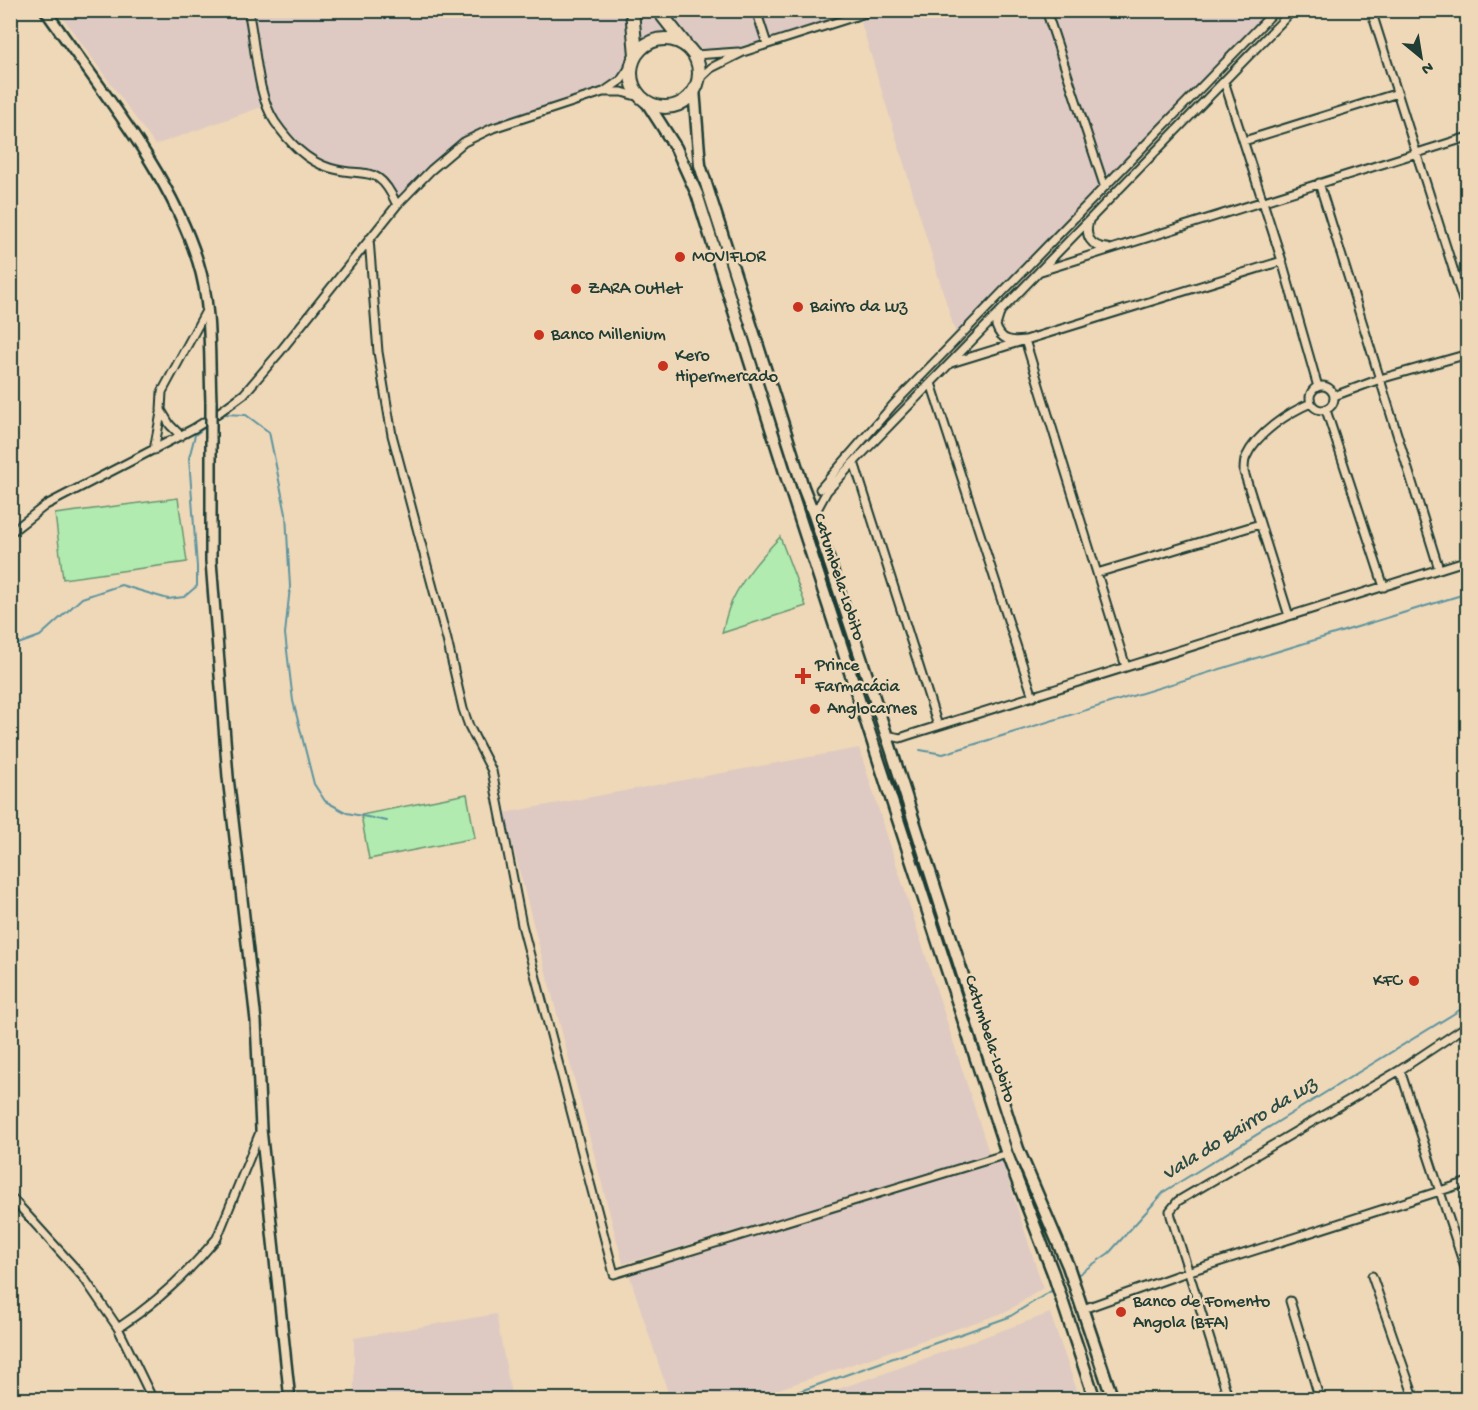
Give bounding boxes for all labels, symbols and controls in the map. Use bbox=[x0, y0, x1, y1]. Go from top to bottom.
north arrow bbox=[1391, 27, 1451, 87]
text: N bbox=[1417, 56, 1436, 78]
place label: MOVIFLOR bbox=[692, 247, 766, 268]
marker: MOVIFLOR bbox=[673, 250, 687, 264]
place label: ZARA Outlet bbox=[588, 279, 683, 300]
marker: ZARA Outlet bbox=[569, 282, 583, 296]
place label: Bairro da Luz bbox=[809, 297, 908, 318]
marker: Bairro da Luz bbox=[791, 300, 805, 314]
place label: Banco Millenium bbox=[550, 325, 666, 346]
marker: Banco Millenium bbox=[532, 328, 546, 342]
place label: Kero Hipermercado bbox=[675, 346, 778, 388]
marker: Kero Hipermercado bbox=[656, 359, 670, 373]
street label: Catumbela-Lobito bbox=[808, 511, 868, 643]
place label: Prince Farmacácia bbox=[814, 656, 900, 698]
marker: Prince Farmacácia bbox=[796, 669, 810, 683]
place label: Anglocarnes bbox=[827, 699, 918, 720]
marker: Anglocarnes bbox=[808, 702, 822, 716]
place label: KFC bbox=[1373, 971, 1403, 992]
street label: Catumbela-Lobito bbox=[959, 973, 1019, 1105]
marker: KFC bbox=[1407, 974, 1421, 988]
water label: Vala do Bairro da Luz bbox=[1159, 1073, 1322, 1187]
place label: Banco de Fomento Angola (BFA) bbox=[1132, 1292, 1270, 1334]
marker: Banco de Fomento Angola (BFA) bbox=[1114, 1305, 1128, 1319]

